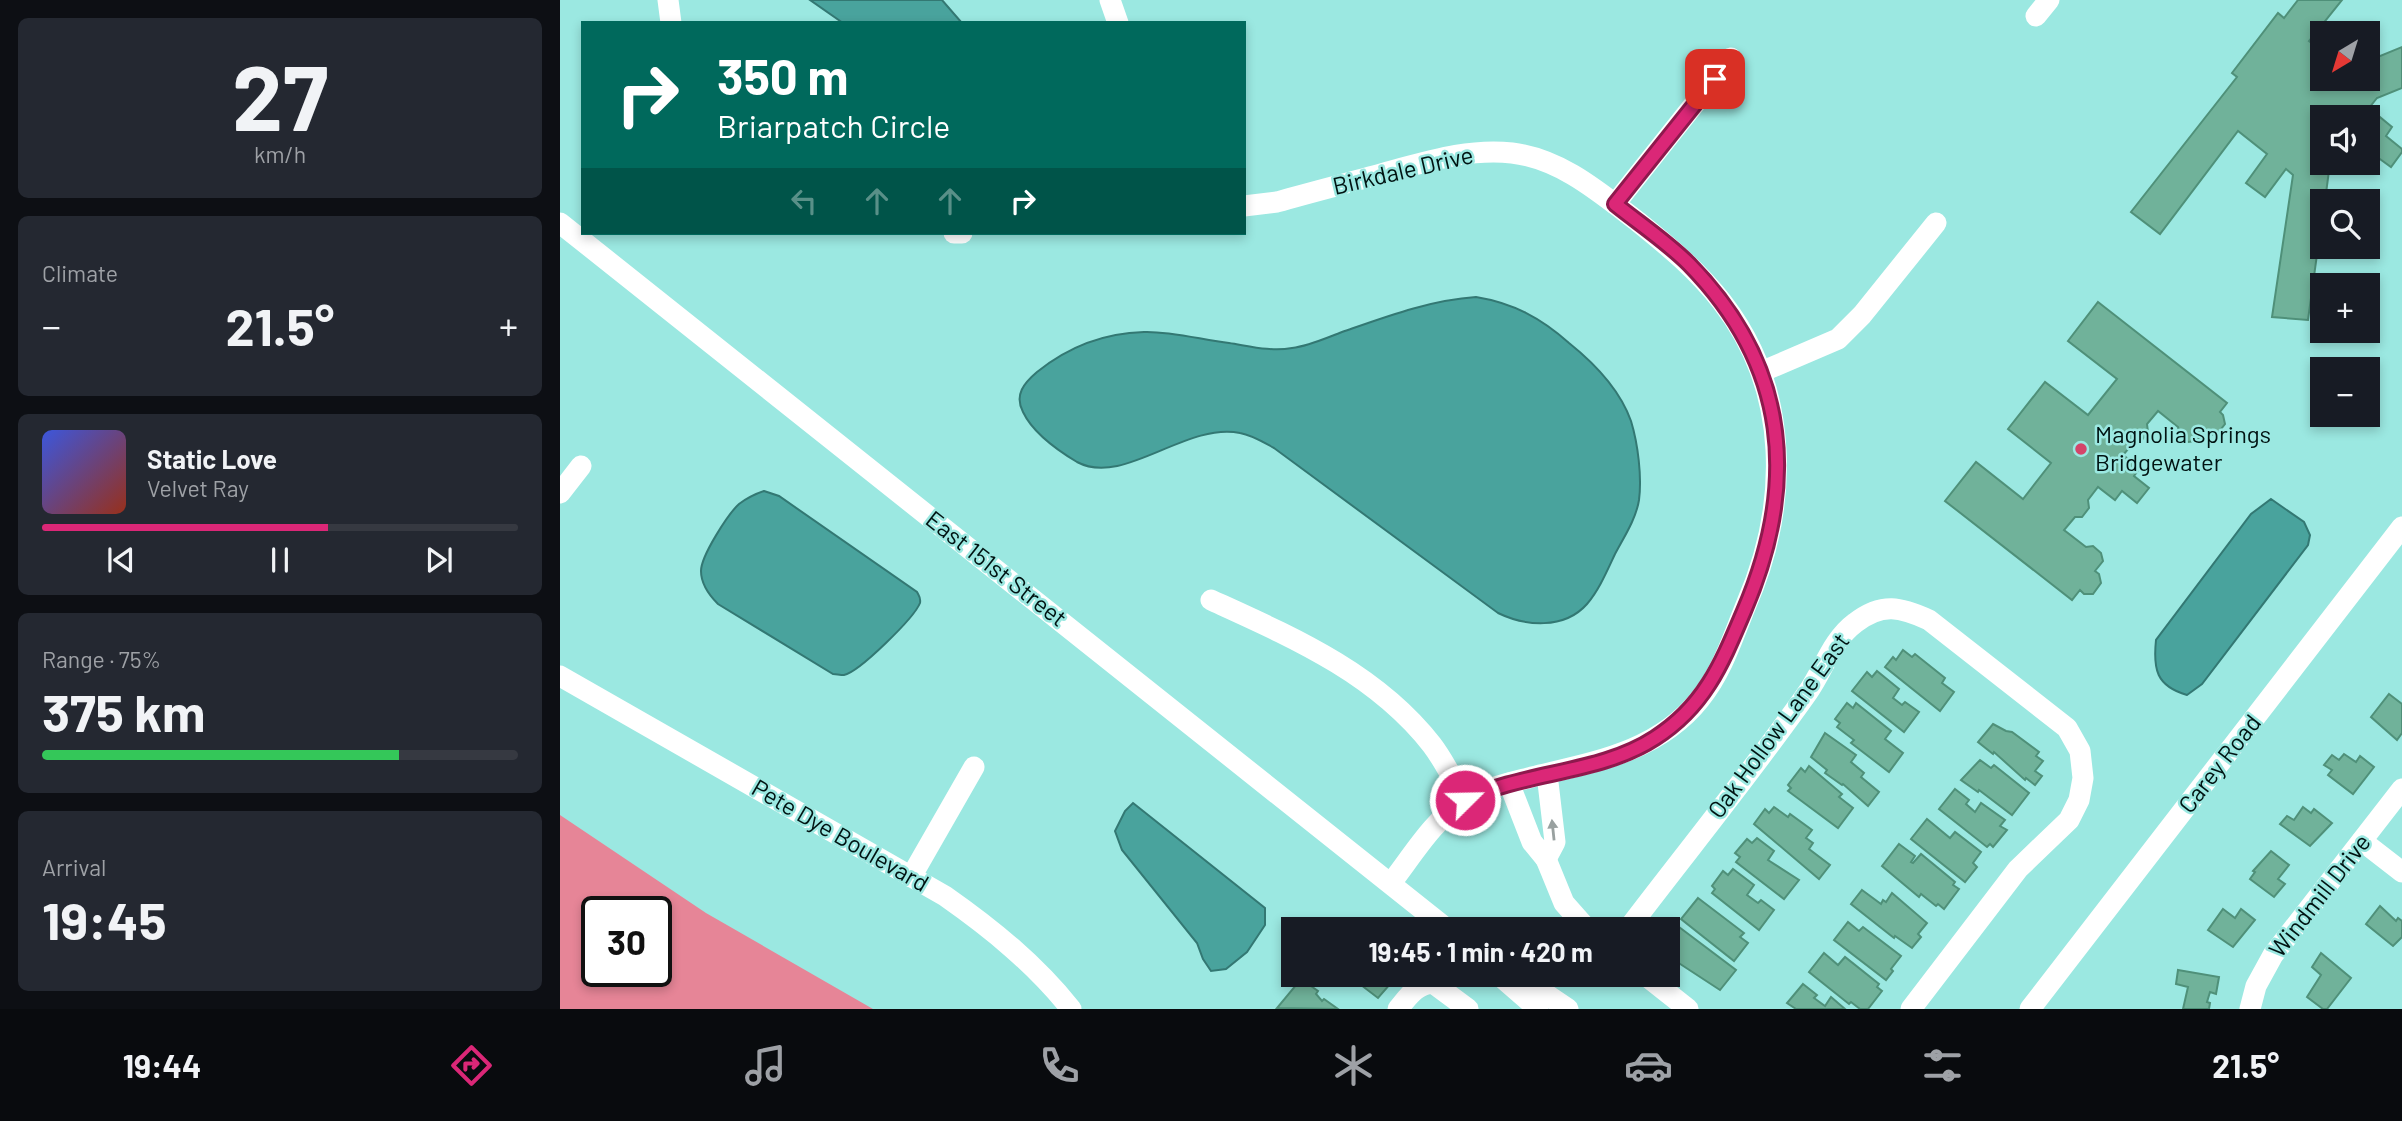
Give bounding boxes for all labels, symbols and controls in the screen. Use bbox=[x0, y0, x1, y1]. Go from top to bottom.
north arrow bbox=[2310, 21, 2380, 91]
map controls bbox=[2310, 21, 2380, 427]
text: 27 bbox=[232, 40, 328, 149]
text: 350 m bbox=[717, 46, 849, 105]
icon: right bbox=[602, 49, 693, 140]
pin bbox=[1685, 49, 1745, 109]
icon: arrive bbox=[1696, 60, 1734, 98]
button: sound bbox=[2310, 105, 2380, 175]
text: Briarpatch Circle bbox=[717, 106, 950, 144]
street label: Birkdale Drive bbox=[1330, 139, 1476, 200]
text: km/h bbox=[254, 140, 306, 168]
icon: left bbox=[785, 182, 823, 220]
icon: ahead bbox=[858, 182, 896, 220]
icon: ahead bbox=[931, 182, 969, 220]
icon: right bbox=[1004, 182, 1042, 220]
button: search bbox=[2310, 189, 2380, 259]
text: Climate bbox=[42, 259, 118, 287]
button: + bbox=[2310, 273, 2380, 343]
text: 21.5° bbox=[226, 294, 334, 356]
text: − bbox=[42, 302, 61, 348]
text: + bbox=[499, 302, 518, 348]
button: − bbox=[2310, 357, 2380, 427]
place label: Magnolia Springs Bridgewater bbox=[2095, 419, 2271, 476]
marker: Magnolia Springs Bridgewater bbox=[2073, 441, 2089, 457]
text: Static Love bbox=[147, 443, 277, 474]
text: Velvet Ray bbox=[147, 474, 249, 502]
street label: East 151st Street bbox=[921, 504, 1073, 632]
icon: previous bbox=[102, 541, 140, 579]
icon: pause bbox=[261, 541, 299, 579]
icon: next bbox=[420, 541, 458, 579]
street label: Oak Hollow Lane East bbox=[1701, 627, 1855, 823]
text: Range · 75% bbox=[42, 645, 161, 673]
text: 375 km bbox=[42, 680, 205, 742]
street label: Carey Road bbox=[2171, 708, 2266, 818]
position arrow bbox=[1428, 763, 1502, 837]
street label: Pete Dye Boulevard bbox=[747, 772, 934, 897]
one-way arrow bbox=[1547, 819, 1558, 841]
street label: Windmill Drive bbox=[2262, 828, 2376, 962]
text: Arrival bbox=[42, 853, 106, 881]
text: 19:45 bbox=[42, 888, 166, 950]
speed limit sign: 30 bbox=[581, 896, 672, 987]
text: 19:45 · 1 min · 420 m bbox=[1368, 936, 1593, 967]
icon: directions bbox=[447, 1041, 496, 1090]
icon: music bbox=[741, 1041, 790, 1090]
icon: phone bbox=[1035, 1041, 1084, 1090]
icon: climate bbox=[1329, 1041, 1378, 1090]
icon: car bbox=[1624, 1041, 1673, 1090]
icon: filters bbox=[1918, 1041, 1967, 1090]
text: 19:44 bbox=[123, 1046, 201, 1084]
text: 21.5° bbox=[2212, 1046, 2279, 1084]

